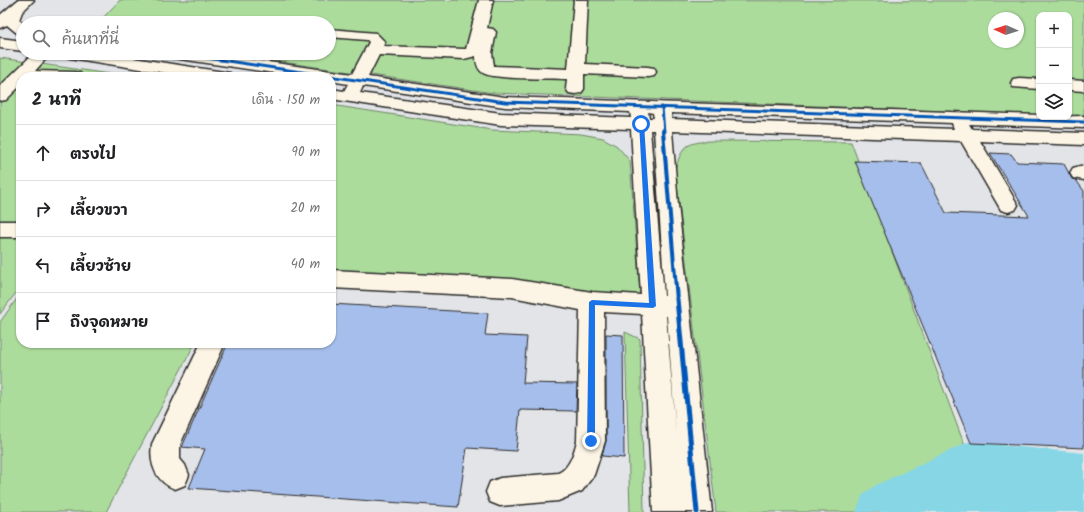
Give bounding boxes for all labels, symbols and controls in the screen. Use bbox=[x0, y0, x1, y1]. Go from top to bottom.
north arrow bbox=[988, 12, 1024, 48]
map controls bbox=[1036, 12, 1072, 120]
button: + bbox=[1036, 12, 1072, 48]
search box bbox=[16, 16, 336, 60]
icon: search bbox=[30, 27, 52, 49]
text: ค้นหาที่นี่ bbox=[62, 28, 119, 52]
button: − bbox=[1036, 48, 1072, 84]
button: layers bbox=[1036, 84, 1072, 120]
text: 2 นาที bbox=[32, 87, 81, 114]
text: เดิน · 150 m bbox=[252, 90, 320, 111]
route start bbox=[632, 115, 650, 133]
icon: ahead bbox=[32, 142, 54, 164]
text: 90 m bbox=[292, 142, 320, 163]
text: ตรงไป bbox=[70, 143, 116, 167]
icon: right bbox=[32, 198, 54, 220]
text: 20 m bbox=[290, 198, 320, 219]
text: เลี้ยวขวา bbox=[70, 199, 128, 223]
icon: left bbox=[32, 254, 54, 276]
text: 40 m bbox=[291, 254, 320, 275]
text: เลี้ยวซ้าย bbox=[70, 255, 131, 279]
icon: arrive bbox=[32, 310, 54, 332]
text: ถึงจุดหมาย bbox=[70, 311, 148, 335]
route end bbox=[582, 432, 600, 450]

